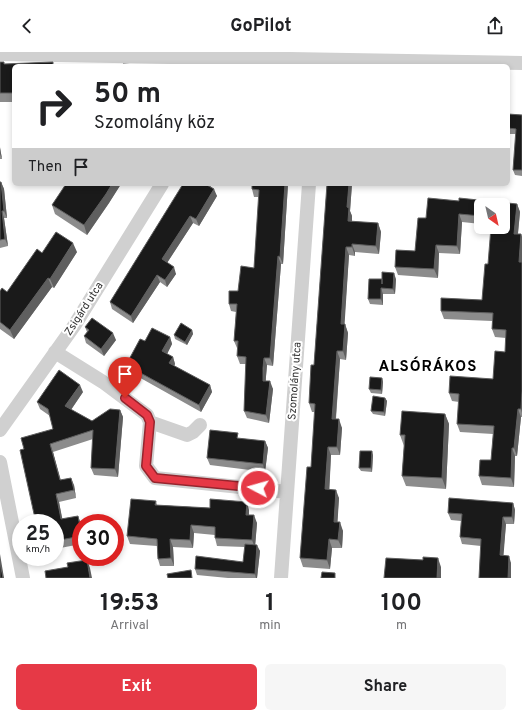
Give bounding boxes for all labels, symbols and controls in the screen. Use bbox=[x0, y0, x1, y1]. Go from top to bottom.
icon: back bbox=[16, 15, 38, 37]
text: GoPilot bbox=[230, 15, 292, 38]
icon: share bbox=[484, 15, 506, 37]
text: 50 m bbox=[94, 77, 161, 113]
icon: right bbox=[28, 80, 80, 132]
text: Szomolány köz bbox=[94, 112, 215, 135]
icon: arrive bbox=[70, 156, 92, 178]
text: Then bbox=[28, 158, 62, 177]
north arrow bbox=[474, 198, 510, 234]
map controls bbox=[474, 198, 510, 234]
street label: Zsigárd utca bbox=[61, 279, 107, 338]
street label: Szomolány utca bbox=[285, 341, 305, 421]
district label: ALSÓRÁKOS bbox=[379, 356, 477, 377]
pin bbox=[108, 357, 142, 398]
icon: arrive bbox=[114, 363, 136, 385]
position arrow bbox=[237, 467, 279, 509]
speed limit sign: 30 bbox=[72, 514, 124, 566]
text: 25 bbox=[26, 522, 50, 548]
text: km/h bbox=[26, 543, 50, 556]
text: 19:53 bbox=[100, 589, 159, 619]
text: 1 bbox=[265, 589, 275, 619]
text: 100 bbox=[381, 589, 422, 619]
text: Arrival bbox=[110, 618, 149, 634]
text: min bbox=[259, 618, 281, 634]
text: m bbox=[396, 618, 407, 634]
button: Exit bbox=[16, 664, 257, 710]
button: Share bbox=[265, 664, 506, 710]

